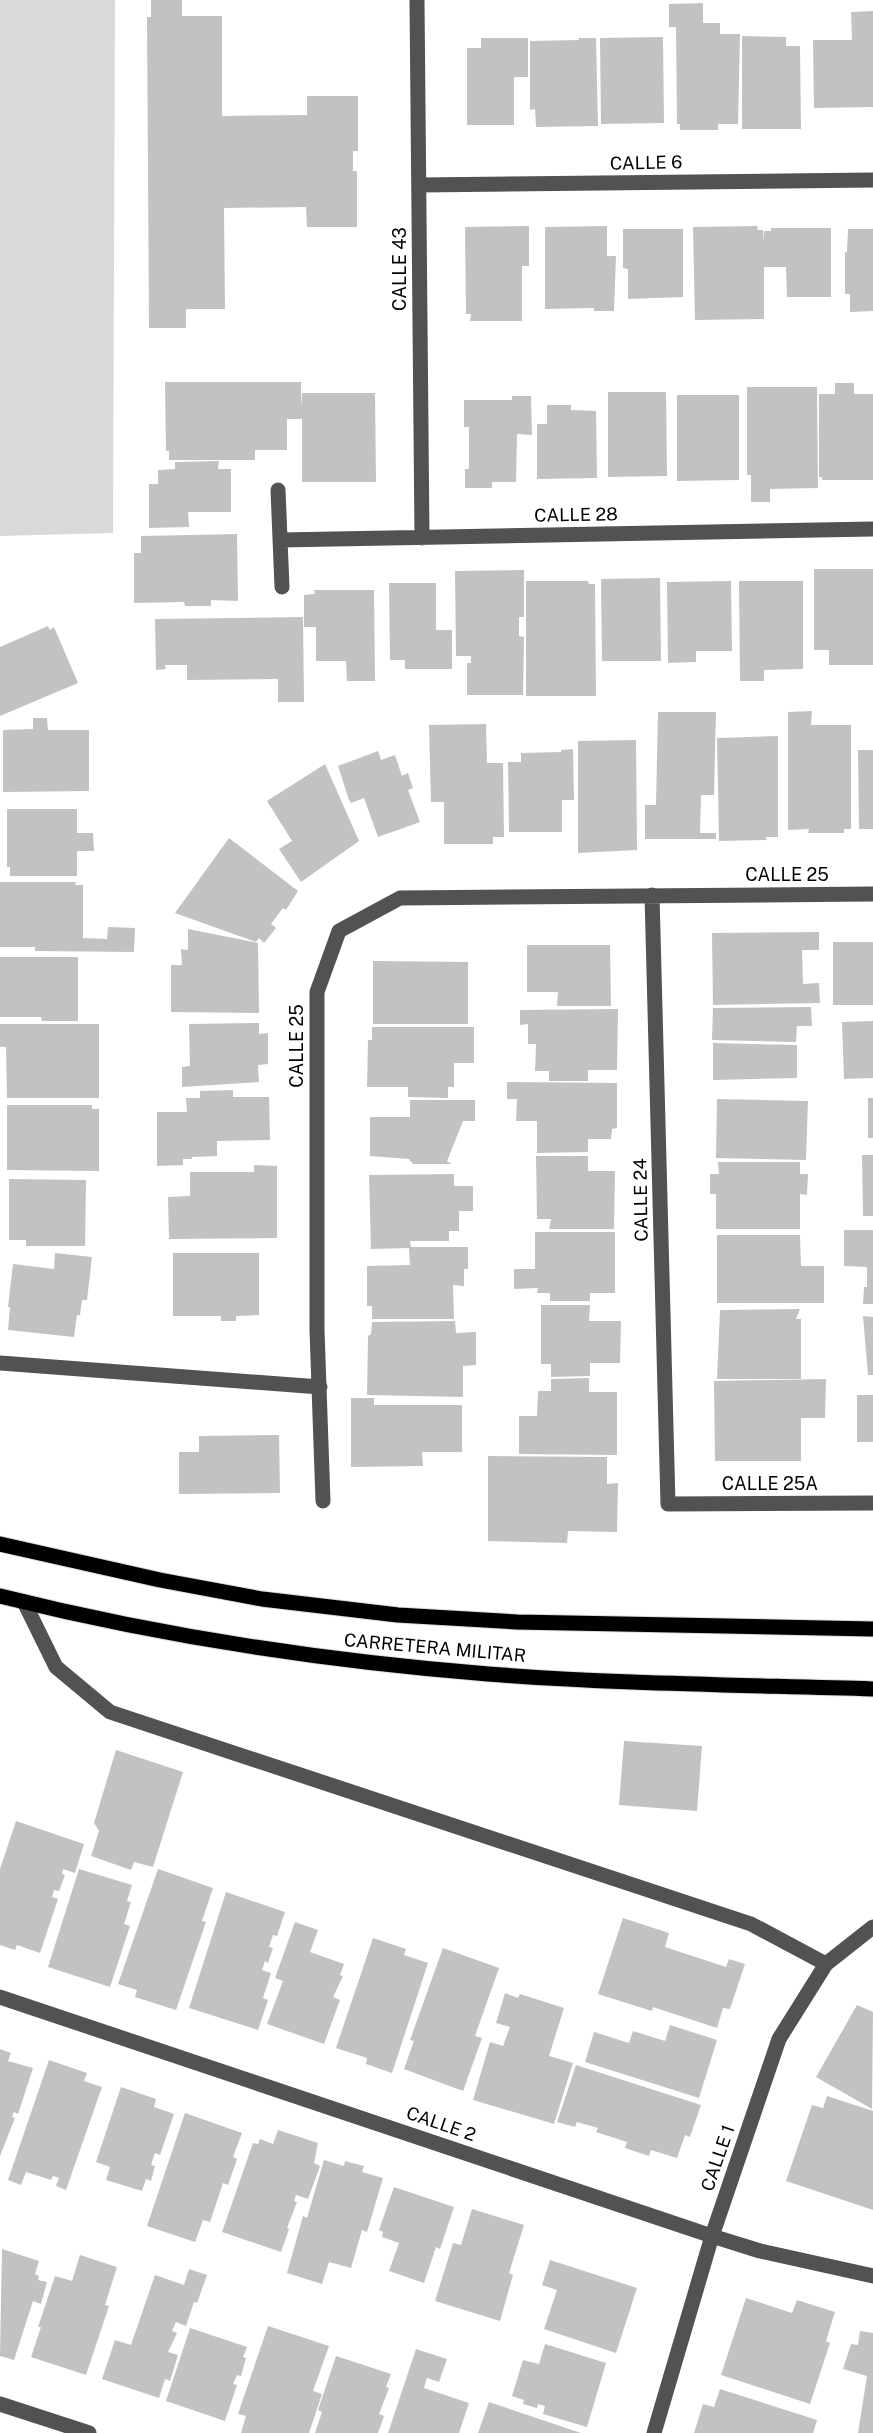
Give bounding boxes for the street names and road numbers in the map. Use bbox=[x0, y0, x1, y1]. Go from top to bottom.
street label: CALLE 6 bbox=[610, 151, 682, 174]
street label: CALLE 43 bbox=[389, 227, 410, 311]
street label: CALLE 28 bbox=[534, 503, 618, 526]
street label: CALLE 25 bbox=[745, 864, 829, 885]
street label: CALLE 25 bbox=[286, 1004, 307, 1088]
street label: CALLE 24 bbox=[629, 1158, 652, 1242]
street label: CALLE 25A bbox=[722, 1473, 818, 1494]
street label: CARRETERA MILITAR bbox=[343, 1629, 527, 1666]
street label: CALLE 2 bbox=[404, 2102, 479, 2145]
street label: CALLE 1 bbox=[696, 2122, 739, 2194]

